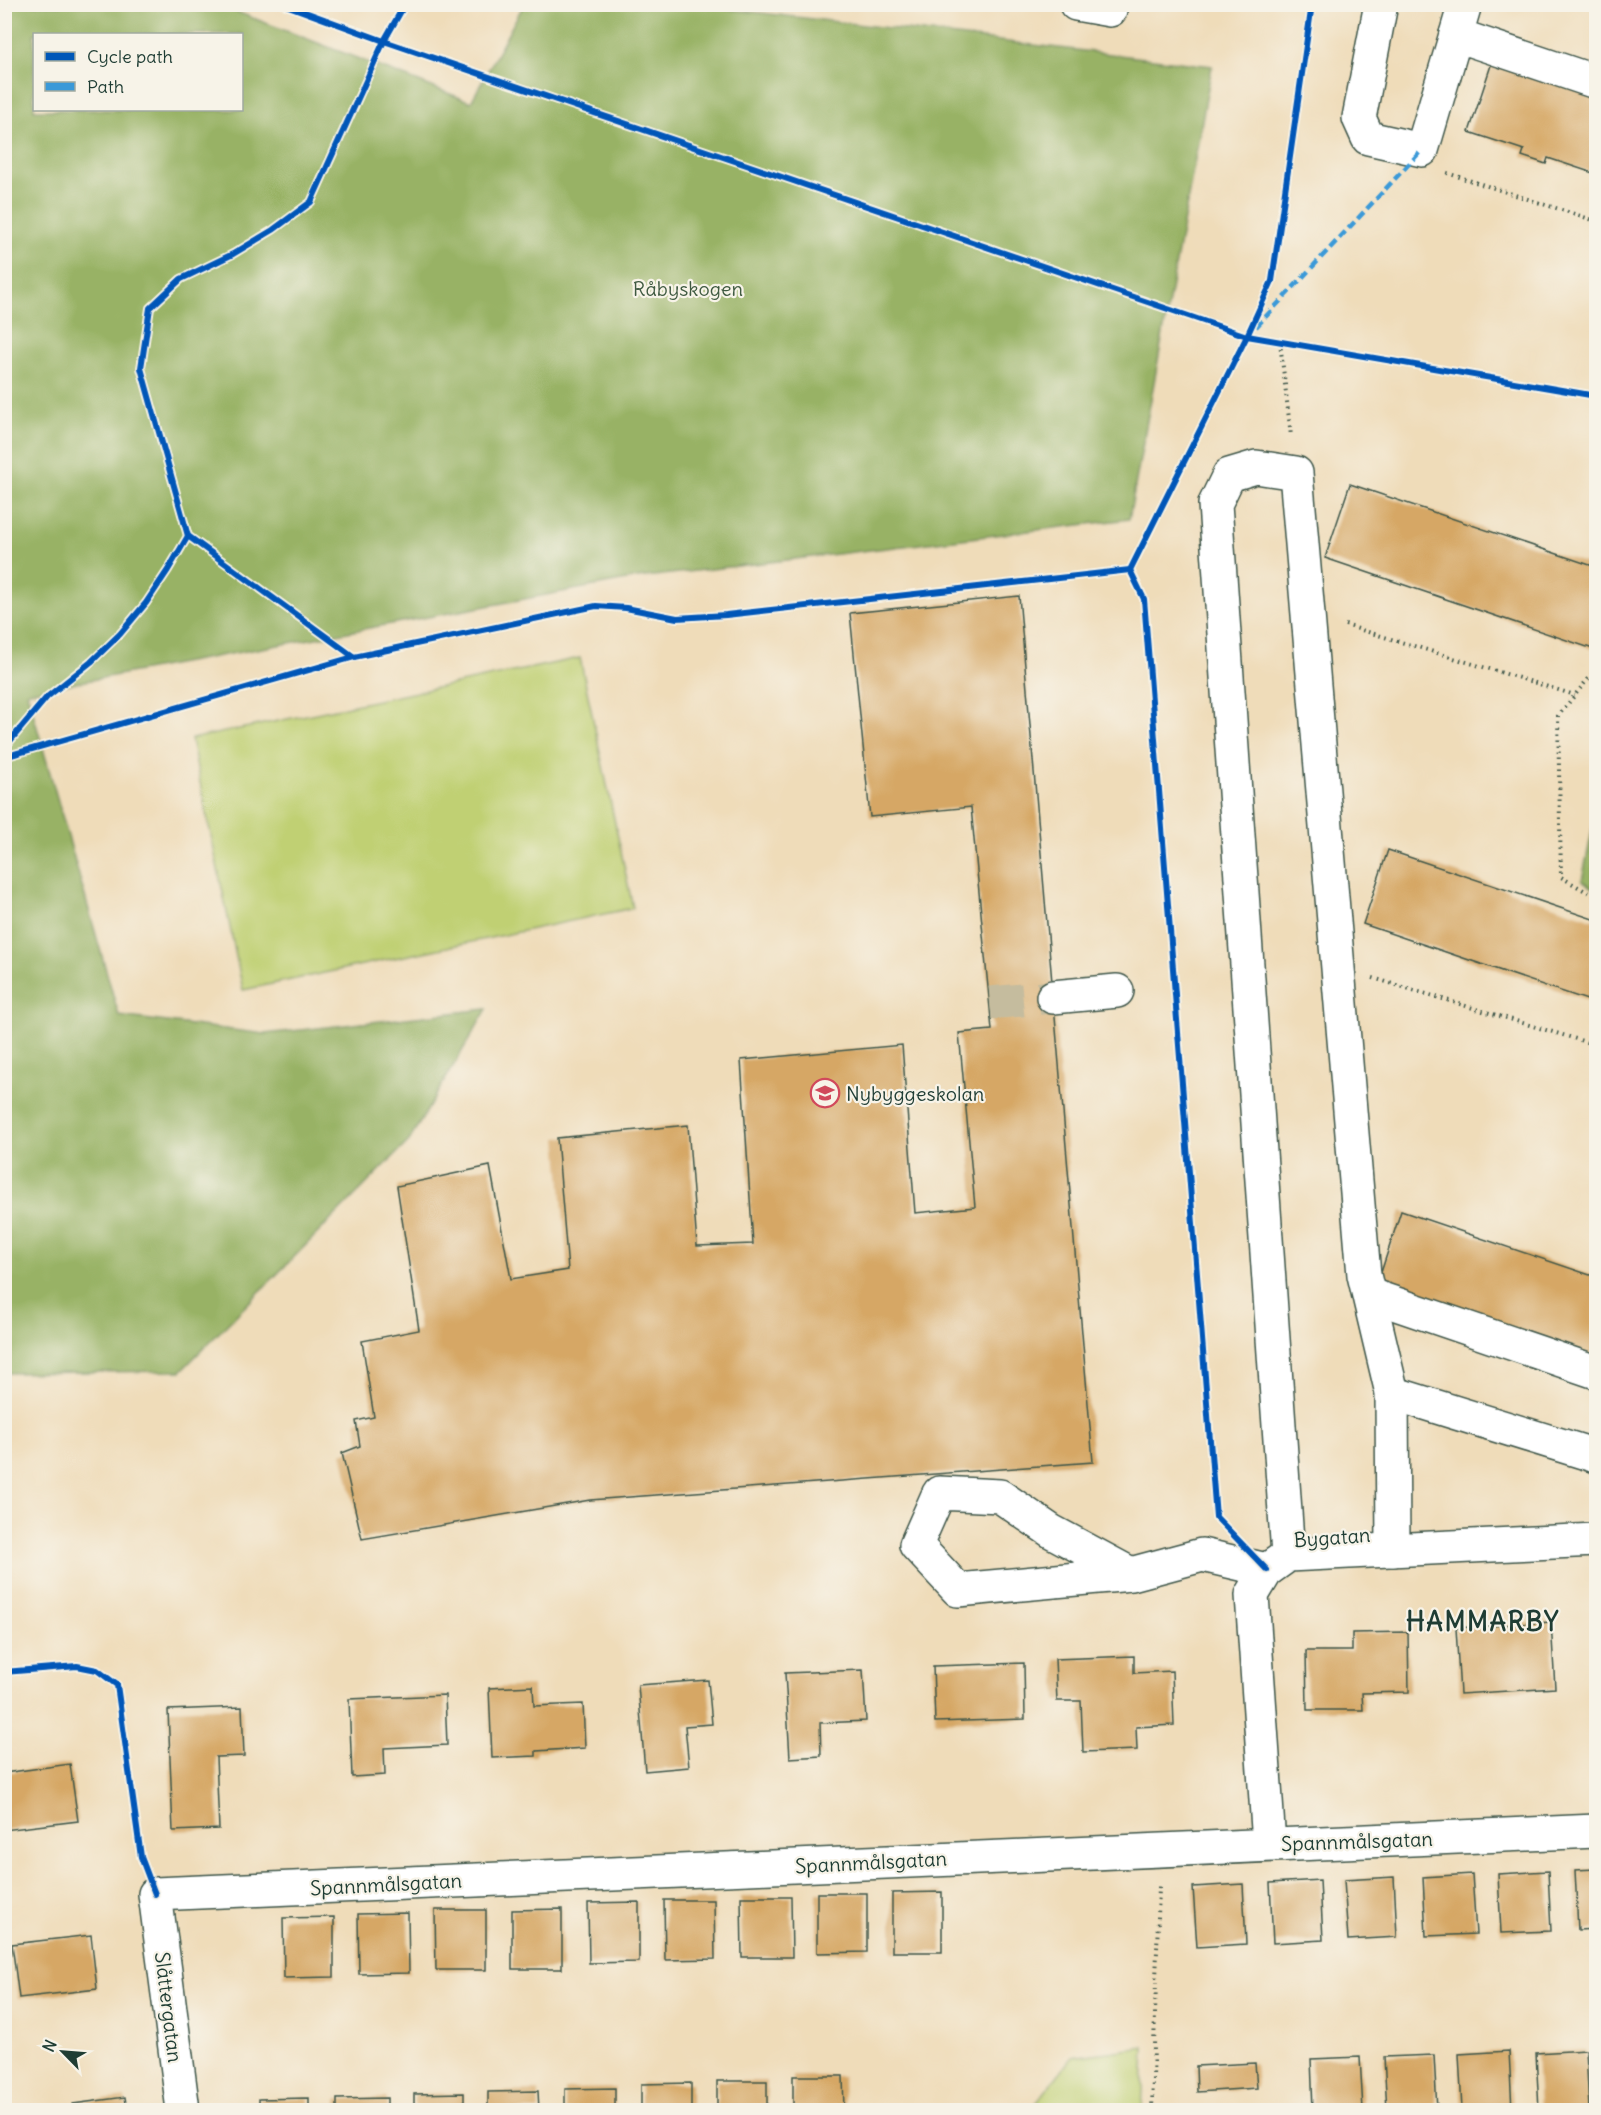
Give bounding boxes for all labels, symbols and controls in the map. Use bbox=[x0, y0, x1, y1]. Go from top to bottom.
legend bbox=[33, 33, 243, 111]
text: Cycle path bbox=[87, 45, 173, 68]
text: Path bbox=[87, 75, 124, 98]
park label: Råbyskogen bbox=[633, 276, 743, 301]
school or university icon: Nybyggeskolan bbox=[809, 1077, 841, 1109]
place label: Nybyggeskolan bbox=[846, 1081, 984, 1106]
street label: Bygatan bbox=[1293, 1522, 1371, 1552]
district label: HAMMARBY bbox=[1406, 1605, 1560, 1638]
street label: Spannmålsgatan bbox=[1281, 1826, 1433, 1856]
street label: Spannmålsgatan bbox=[794, 1846, 948, 1878]
street label: Spannmålsgatan bbox=[309, 1868, 463, 1900]
street label: Slåttergatan bbox=[150, 1950, 188, 2064]
north arrow bbox=[33, 2022, 93, 2082]
text: N bbox=[38, 2036, 61, 2055]

